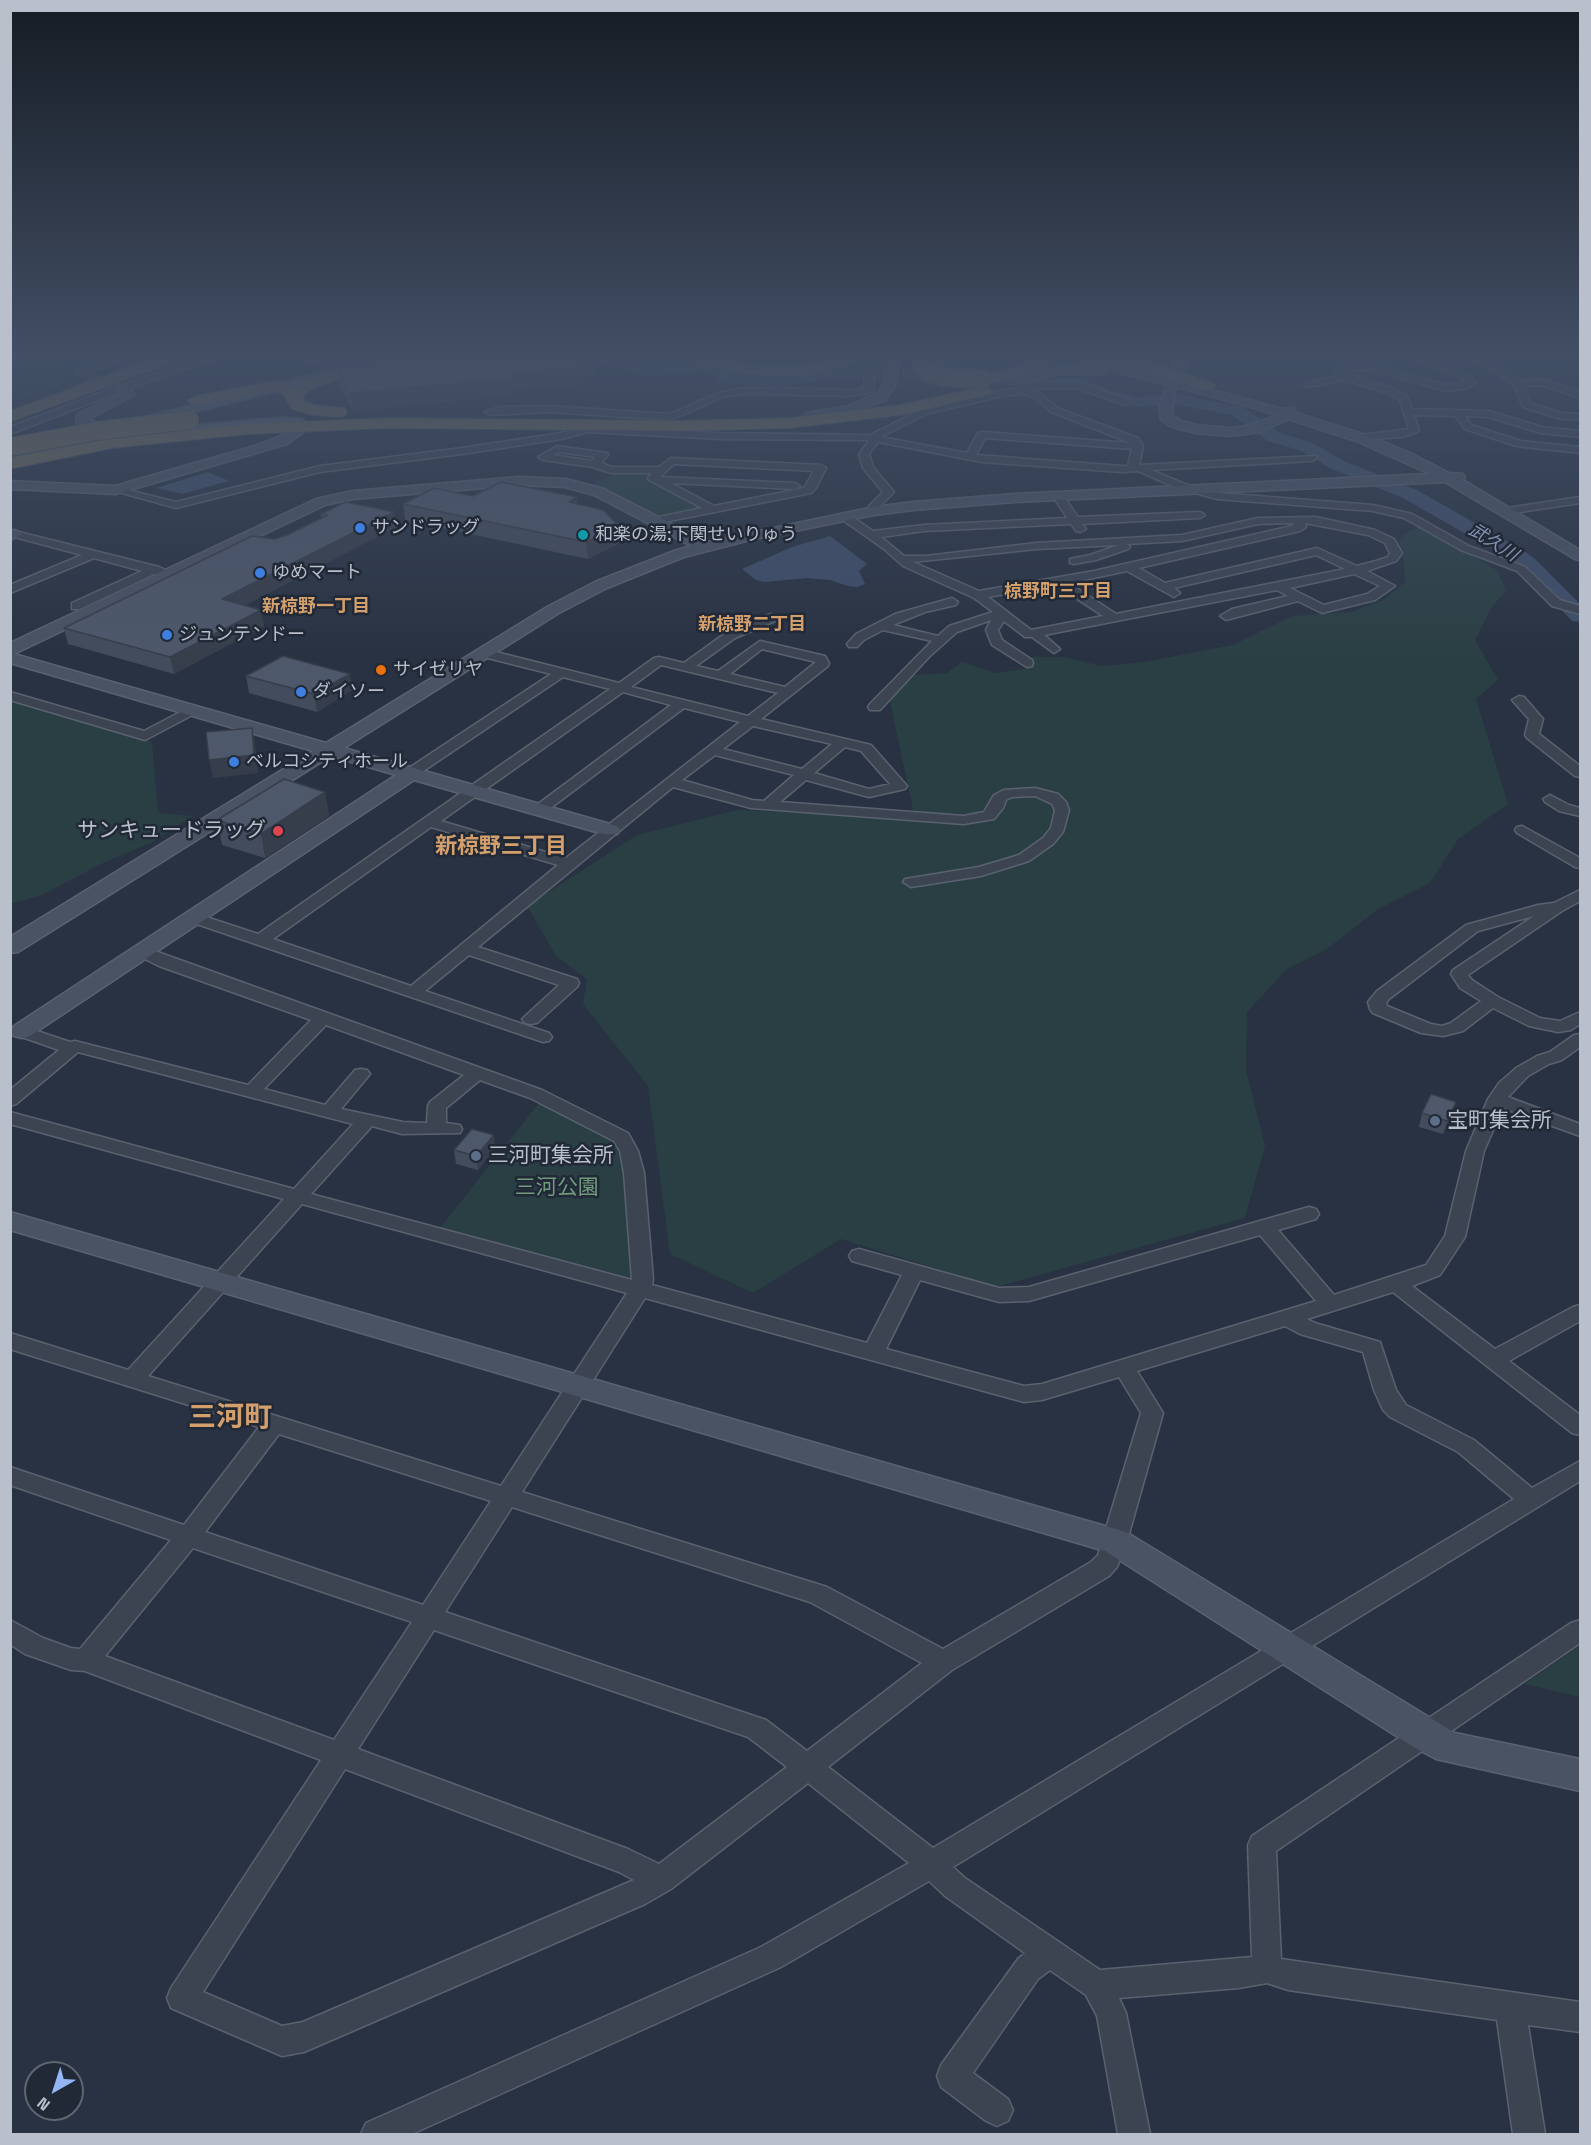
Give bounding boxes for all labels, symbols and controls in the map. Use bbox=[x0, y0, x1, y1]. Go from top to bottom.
place label: サンドラッグ bbox=[372, 517, 480, 539]
water label: 武久川 bbox=[1464, 520, 1522, 566]
marker: サンドラッグ bbox=[353, 521, 367, 535]
place label: 和楽の湯;下関せいりゅう bbox=[595, 524, 798, 546]
marker: 和楽の湯;下関せいりゅう bbox=[576, 528, 590, 542]
place label: ゆめマート bbox=[272, 562, 362, 584]
marker: ゆめマート bbox=[253, 566, 267, 580]
district label: 椋野町三丁目 bbox=[1004, 581, 1112, 603]
district label: 新椋野一丁目 bbox=[262, 596, 370, 618]
district label: 新椋野二丁目 bbox=[698, 614, 806, 636]
place label: ジュンテンドー bbox=[179, 624, 305, 646]
marker: ジュンテンドー bbox=[160, 628, 174, 642]
place label: サイゼリヤ bbox=[393, 659, 483, 681]
marker: サイゼリヤ bbox=[374, 663, 388, 677]
place label: ダイソー bbox=[313, 681, 385, 703]
marker: ダイソー bbox=[294, 685, 308, 699]
place label: ベルコシティホール bbox=[246, 751, 408, 773]
marker: ベルコシティホール bbox=[227, 755, 241, 769]
place label: サンキュードラッグ bbox=[77, 818, 266, 844]
marker: サンキュードラッグ bbox=[271, 824, 285, 838]
district label: 新椋野三丁目 bbox=[435, 834, 567, 860]
place label: 宝町集会所 bbox=[1447, 1108, 1552, 1134]
marker: 宝町集会所 bbox=[1428, 1114, 1442, 1128]
place label: 三河町集会所 bbox=[488, 1143, 614, 1169]
marker: 三河町集会所 bbox=[469, 1149, 483, 1163]
park label: 三河公園 bbox=[515, 1175, 599, 1201]
district label: 三河町 bbox=[188, 1401, 272, 1435]
north arrow bbox=[24, 2061, 84, 2121]
text: N bbox=[33, 2092, 54, 2115]

